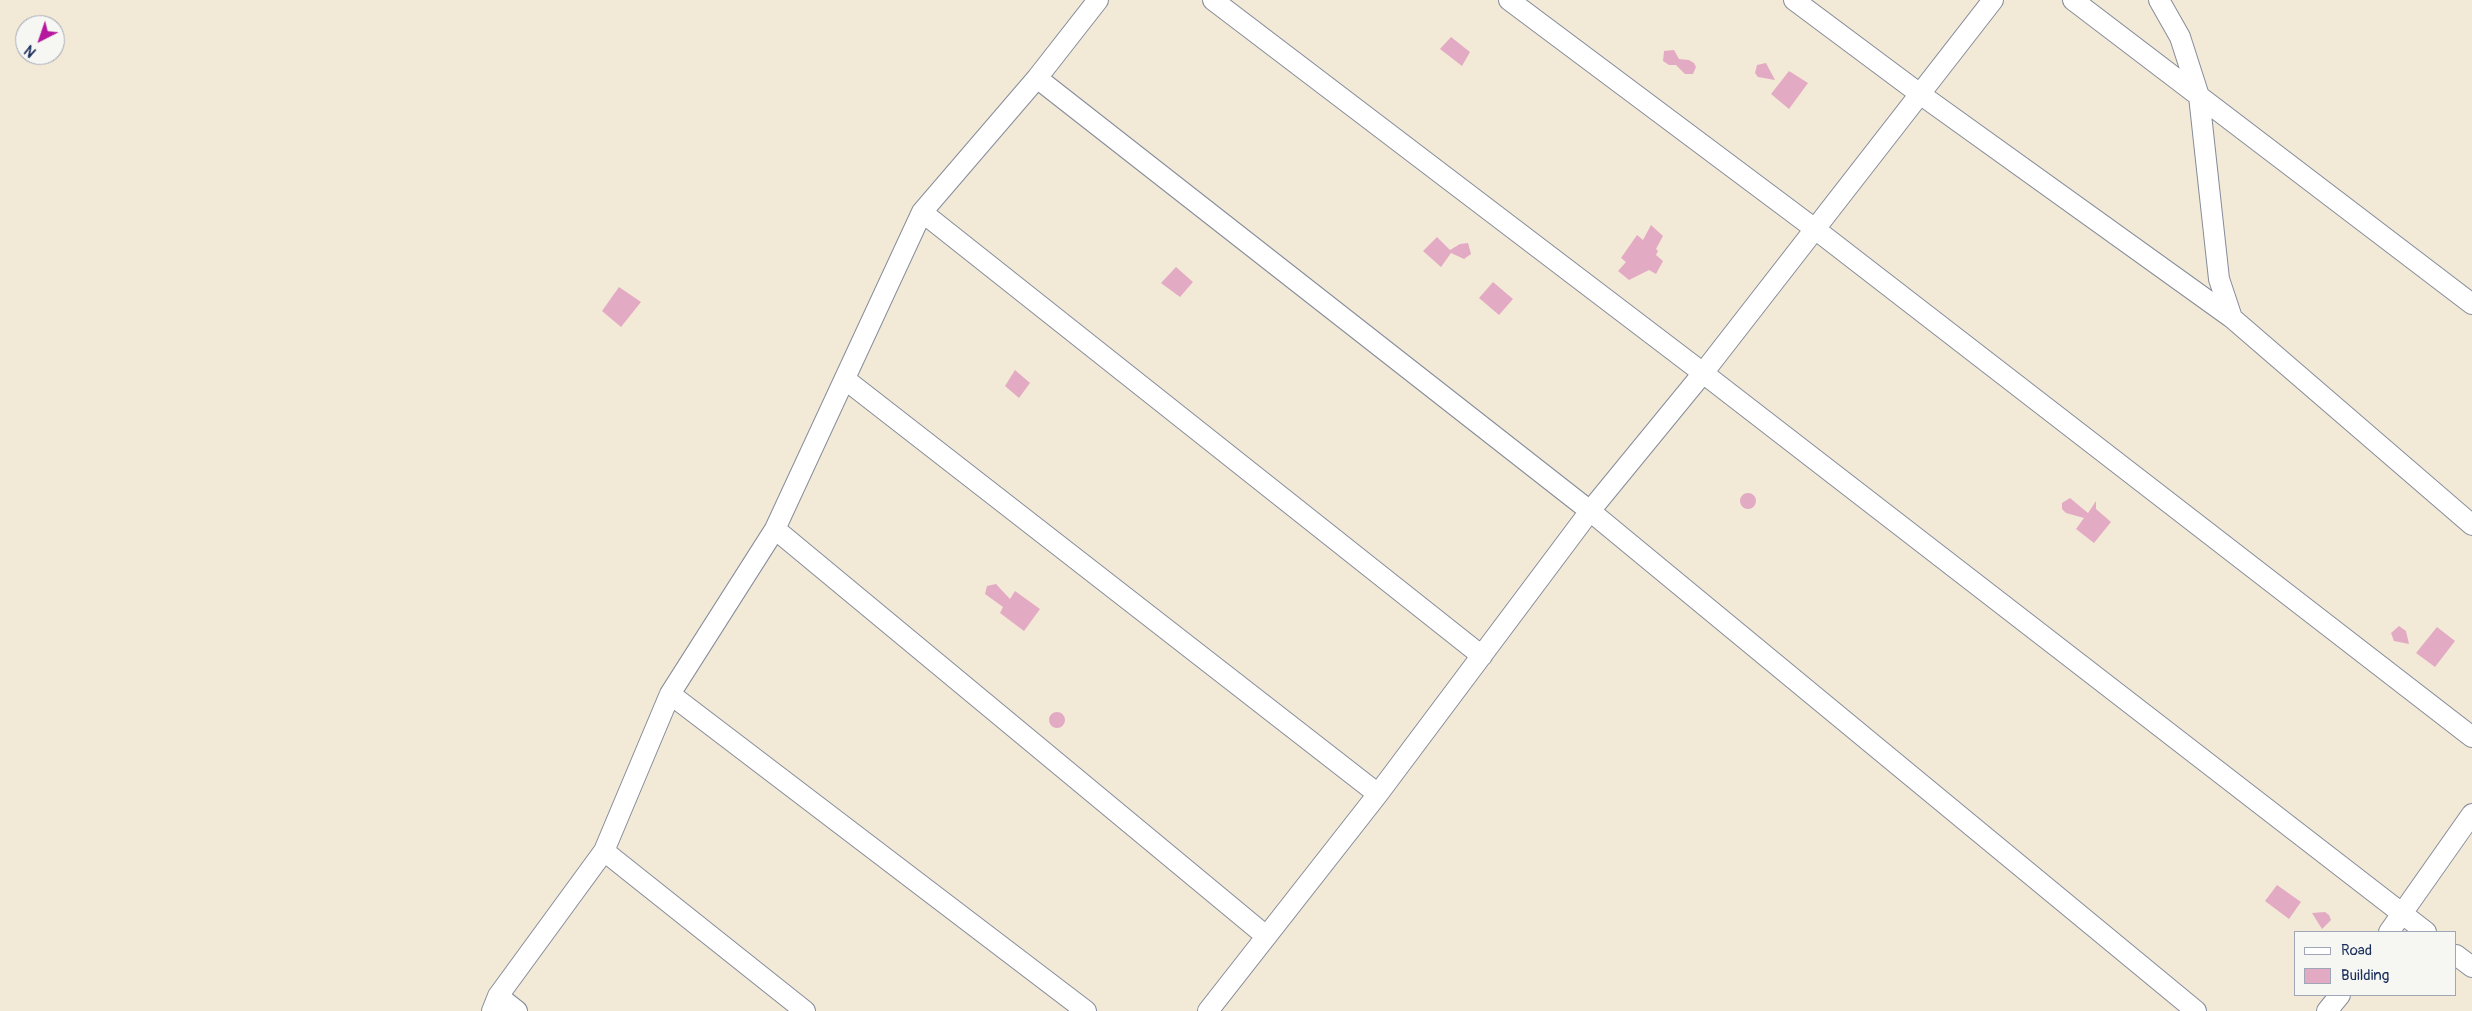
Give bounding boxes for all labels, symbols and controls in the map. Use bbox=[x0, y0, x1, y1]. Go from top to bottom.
north arrow bbox=[15, 15, 65, 65]
text: N bbox=[21, 41, 40, 60]
legend bbox=[2294, 931, 2457, 996]
text: Road bbox=[2341, 941, 2372, 960]
text: Building bbox=[2341, 966, 2389, 985]

